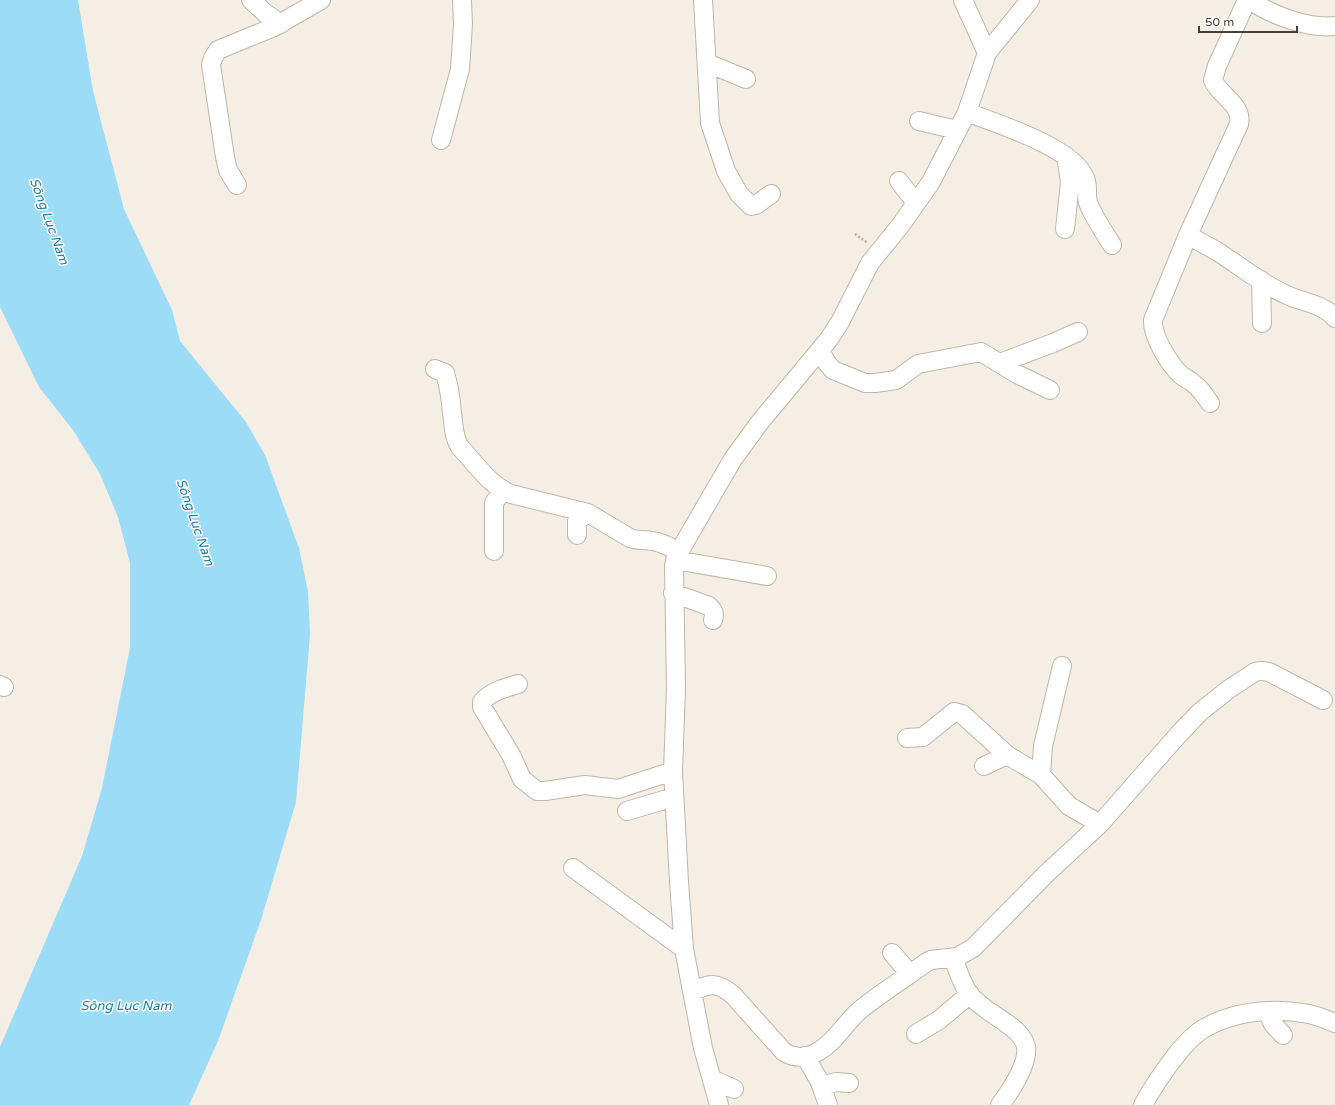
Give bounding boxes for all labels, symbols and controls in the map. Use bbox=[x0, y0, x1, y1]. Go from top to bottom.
scale bar bbox=[1199, 8, 1297, 34]
text: 50 m bbox=[1205, 15, 1234, 29]
water label: Sông Lục Nam bbox=[26, 176, 72, 268]
water label: Sông Lục Nam bbox=[173, 477, 218, 569]
water label: Sông Lục Nam bbox=[81, 998, 172, 1014]

